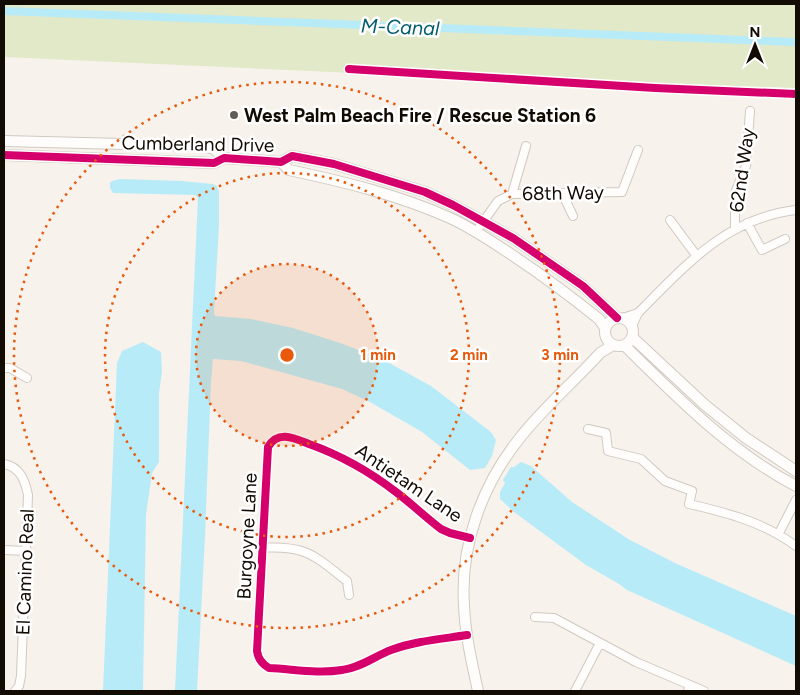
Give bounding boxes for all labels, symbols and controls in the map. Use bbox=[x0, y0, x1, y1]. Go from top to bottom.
water label: M-Canal bbox=[360, 14, 440, 40]
north arrow bbox=[730, 20, 780, 70]
text: N bbox=[750, 24, 760, 41]
place label: West Palm Beach Fire / Rescue Station 6 bbox=[244, 104, 596, 127]
marker: West Palm Beach Fire / Rescue Station 6 bbox=[228, 109, 240, 121]
street label: 62nd Way bbox=[725, 126, 759, 214]
street label: Cumberland Drive bbox=[121, 131, 275, 157]
street label: 68th Way bbox=[522, 181, 604, 205]
centre of rings bbox=[278, 346, 296, 364]
text: 1 min bbox=[360, 346, 396, 364]
text: 2 min bbox=[450, 346, 488, 364]
text: 3 min bbox=[541, 346, 579, 364]
street label: Antietam Lane bbox=[351, 439, 467, 527]
street label: Burgoyne Lane bbox=[232, 472, 262, 600]
street label: El Camino Real bbox=[11, 508, 39, 636]

